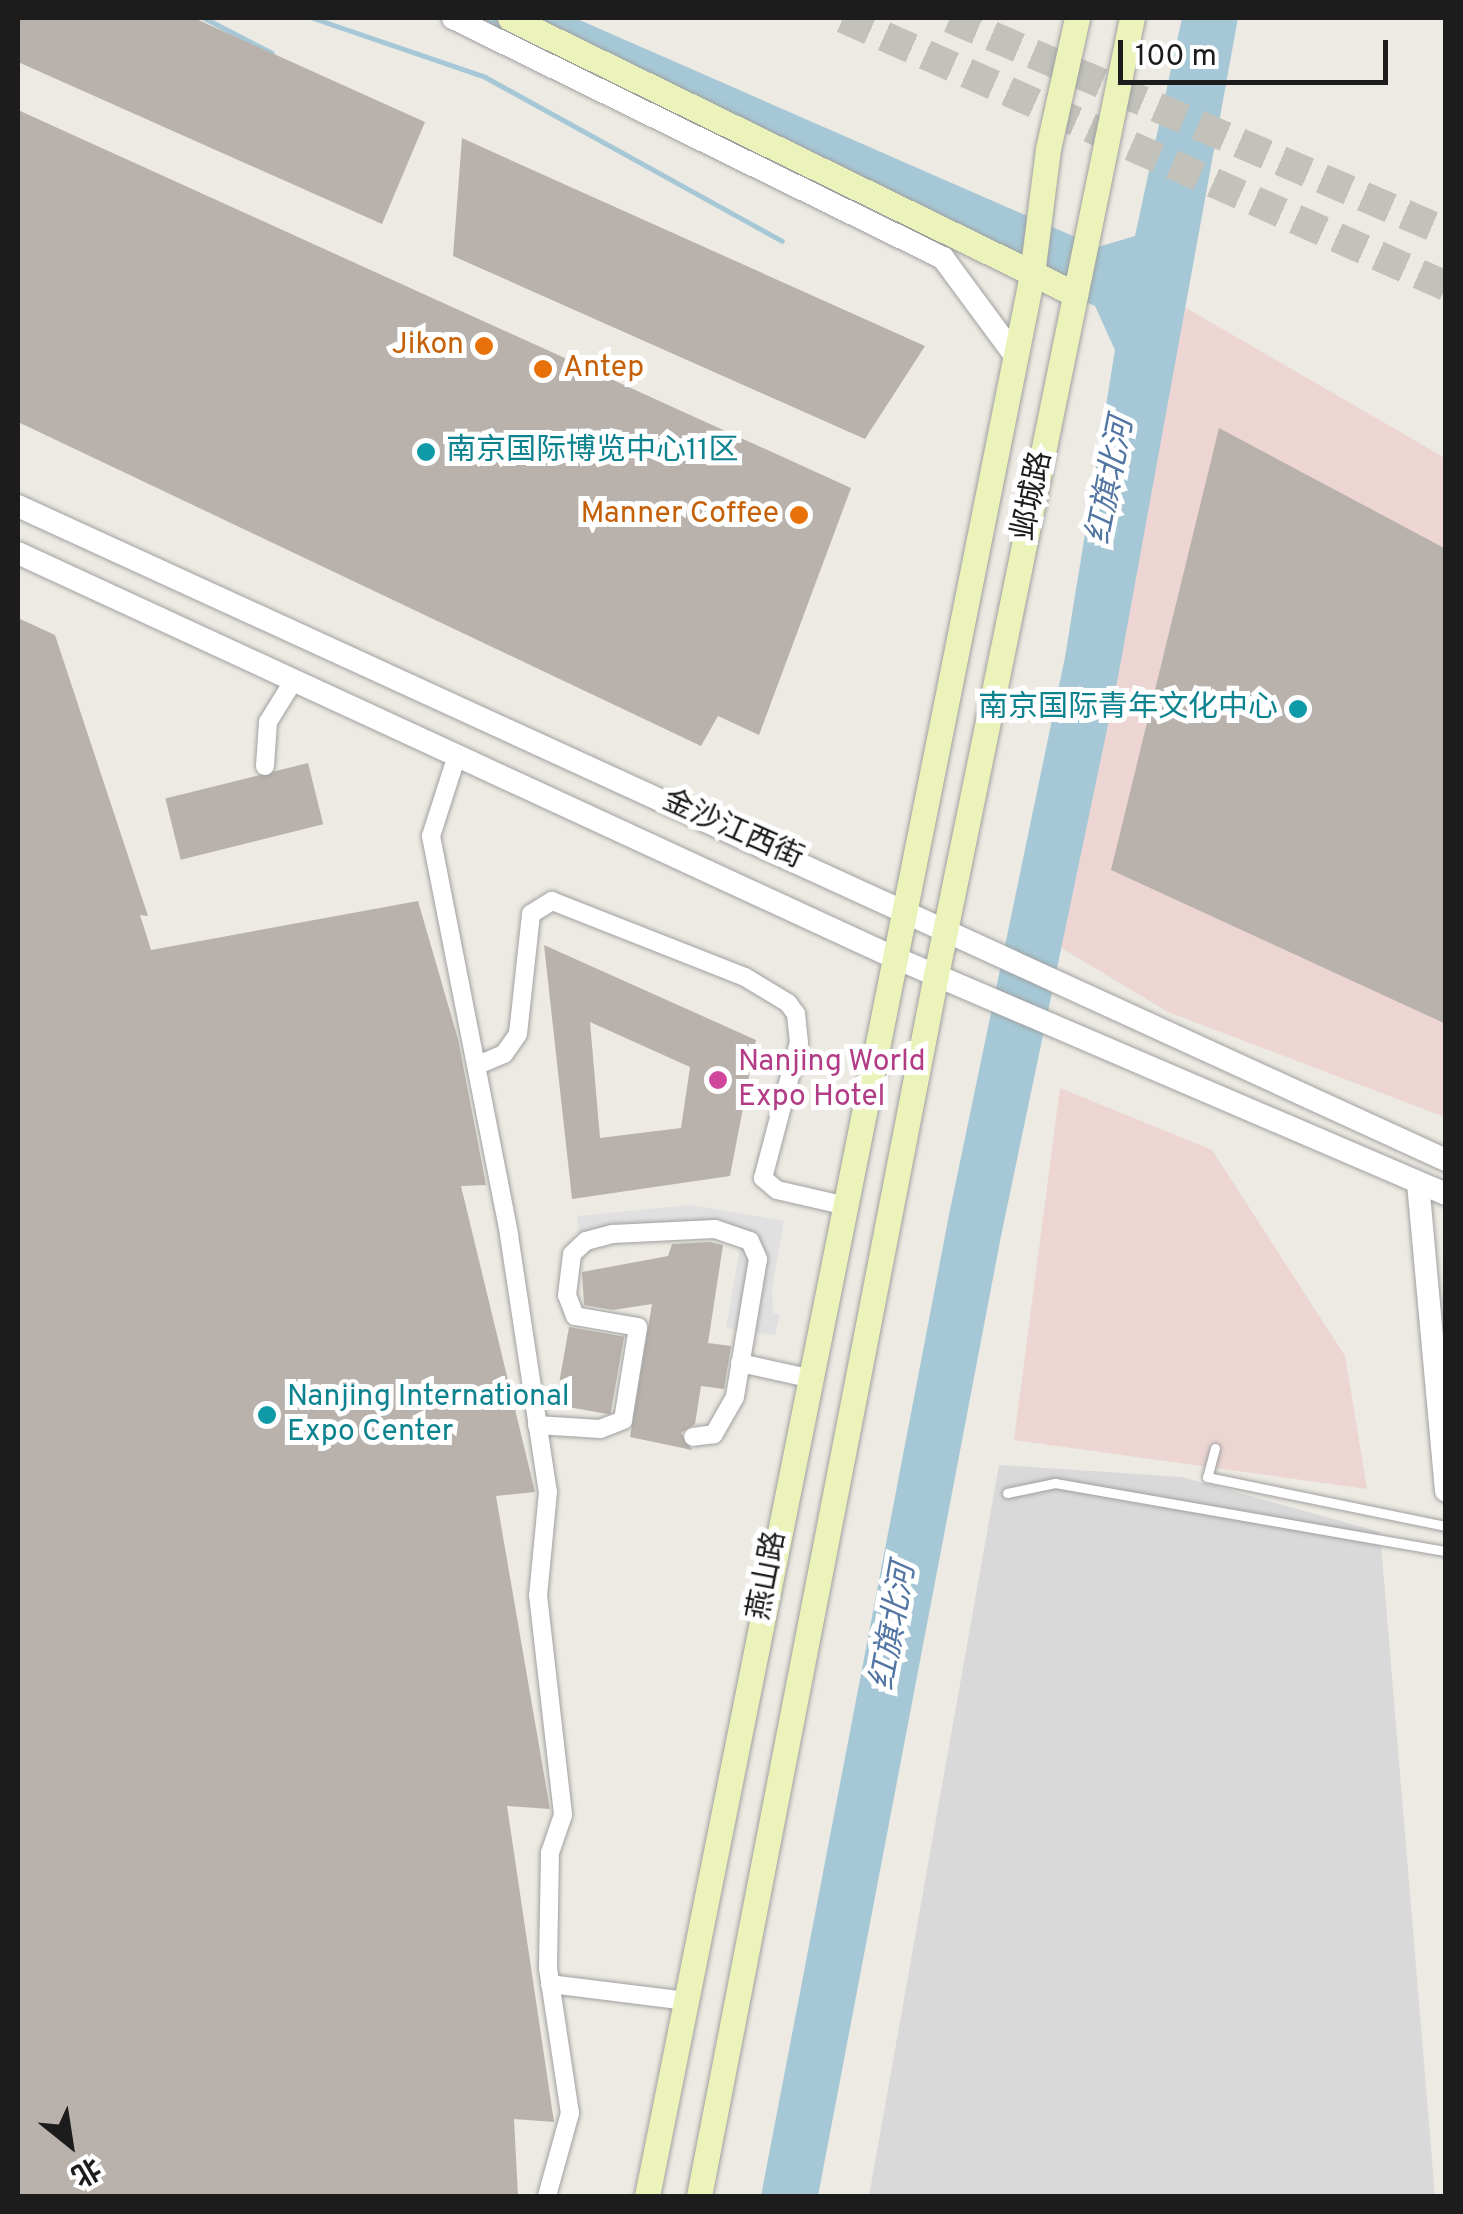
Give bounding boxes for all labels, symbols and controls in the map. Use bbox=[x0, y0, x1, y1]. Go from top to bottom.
scale bar bbox=[1123, 20, 1393, 82]
text: 100 m bbox=[1135, 39, 1217, 76]
place label: Jikon bbox=[391, 328, 464, 364]
marker: Jikon bbox=[473, 335, 495, 357]
place label: Antep bbox=[563, 351, 644, 387]
marker: Antep bbox=[532, 358, 554, 380]
water label: 红旗北河 bbox=[1081, 415, 1143, 547]
place label: 南京国际博览中心11区 bbox=[446, 434, 738, 470]
marker: 南京国际博览中心11区 bbox=[415, 441, 437, 463]
street label: 邺城路 bbox=[1007, 448, 1061, 544]
place label: Manner Coffee bbox=[580, 497, 779, 533]
marker: Manner Coffee bbox=[788, 504, 810, 526]
place label: 南京国际青年文化中心 bbox=[978, 691, 1278, 727]
marker: 南京国际青年文化中心 bbox=[1287, 698, 1309, 720]
street label: 金沙江西街 bbox=[656, 784, 808, 878]
place label: Nanjing World Expo Hotel bbox=[738, 1045, 926, 1116]
marker: Nanjing World Expo Hotel bbox=[707, 1069, 729, 1091]
place label: Nanjing International Expo Center bbox=[287, 1380, 570, 1450]
marker: Nanjing International Expo Center bbox=[256, 1404, 278, 1426]
street label: 燕山路 bbox=[743, 1528, 795, 1624]
water label: 红旗北河 bbox=[865, 1561, 925, 1693]
north arrow bbox=[20, 2094, 120, 2194]
text: 北 bbox=[64, 2147, 106, 2193]

